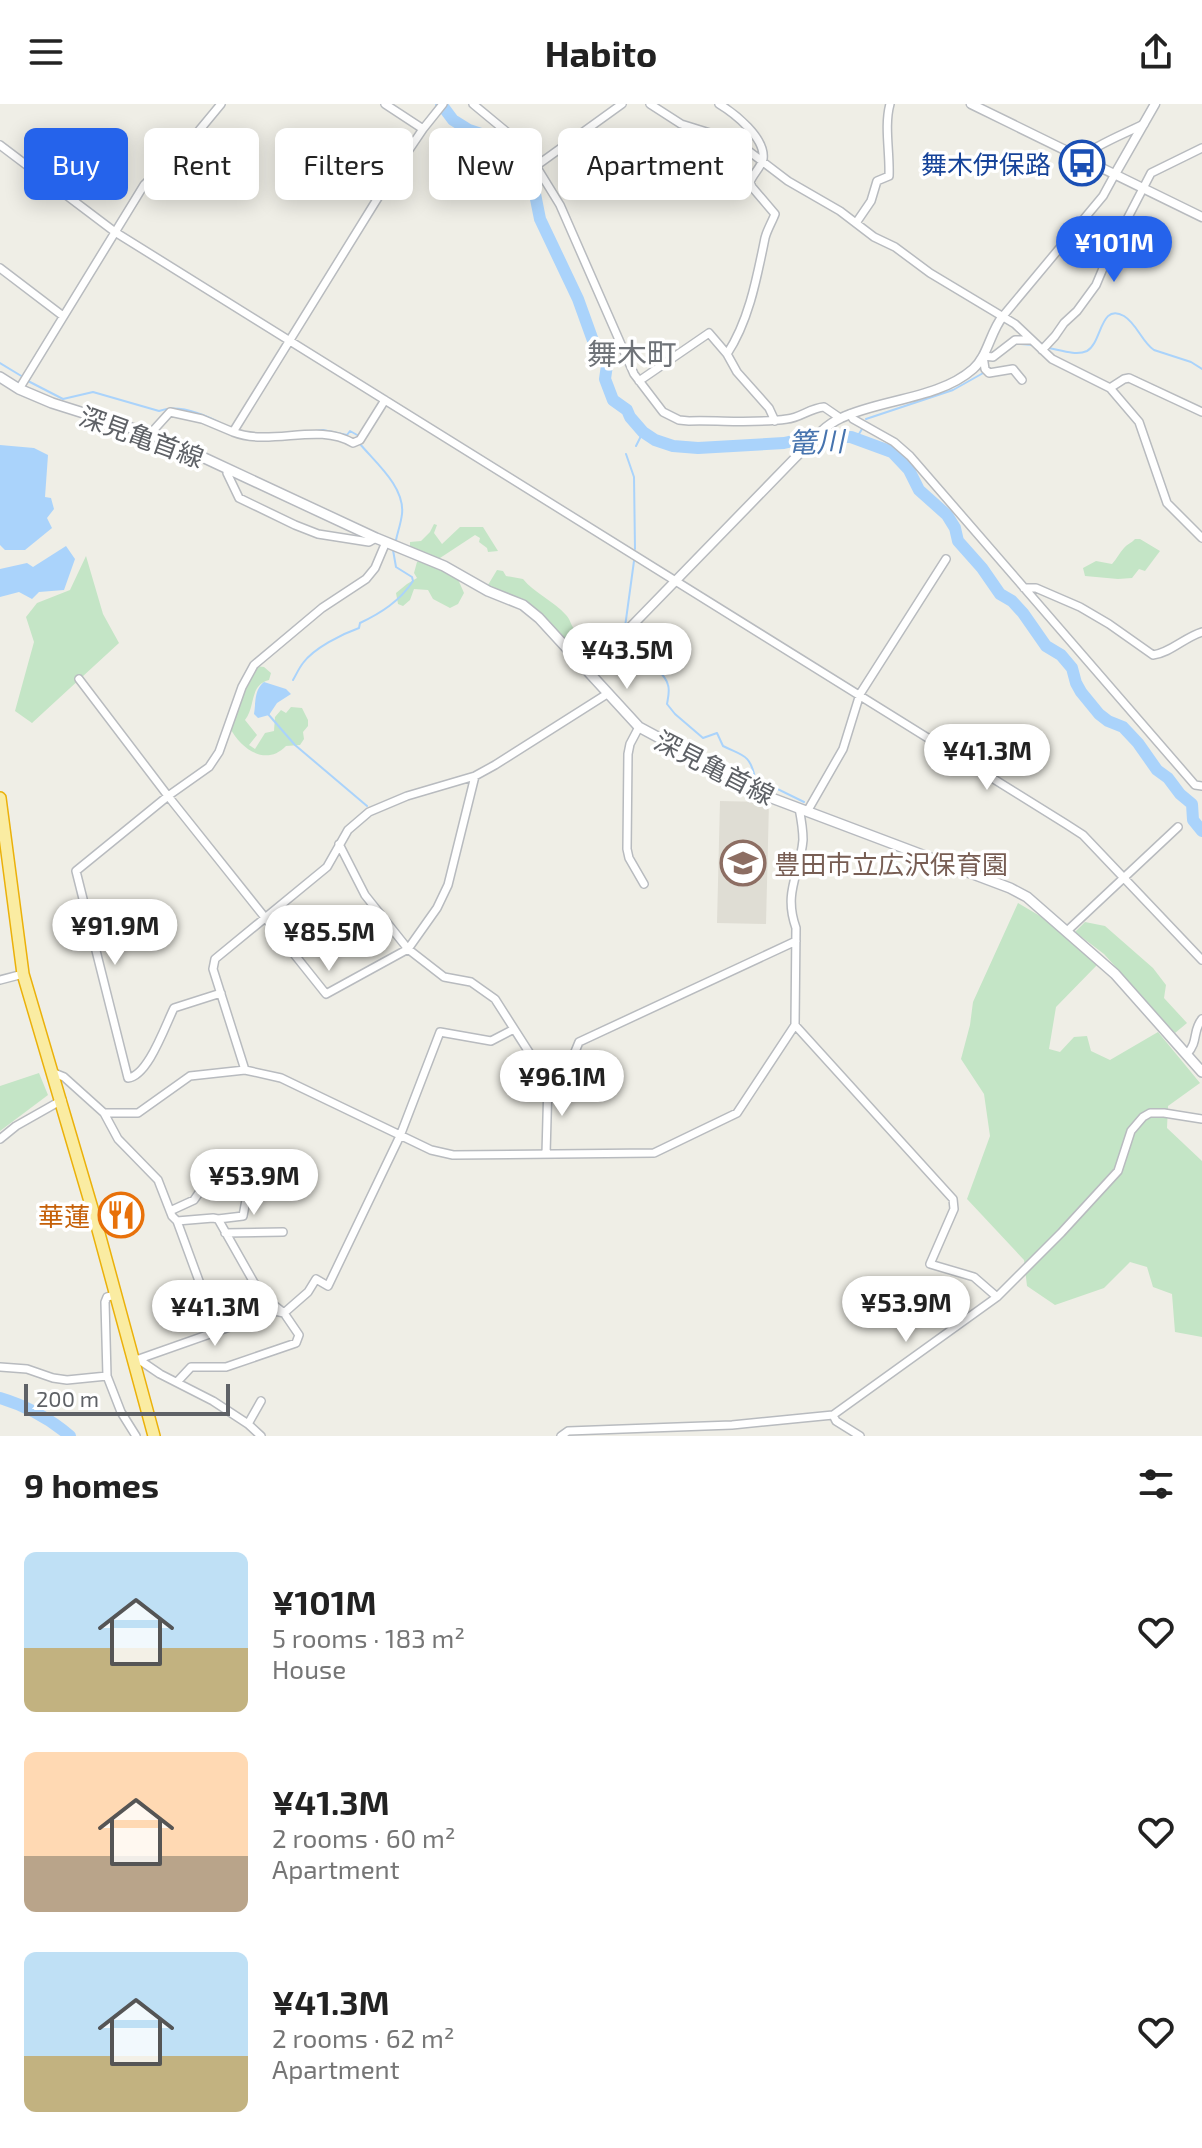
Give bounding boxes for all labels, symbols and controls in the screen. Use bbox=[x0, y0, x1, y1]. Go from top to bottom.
icon: menu bbox=[24, 30, 68, 74]
icon: share bbox=[1134, 30, 1178, 74]
text: Habito bbox=[545, 31, 657, 74]
chip: Buy bbox=[24, 128, 128, 200]
chip: Rent bbox=[144, 128, 259, 200]
chip: Filters bbox=[275, 128, 413, 200]
chip: New bbox=[429, 128, 542, 200]
chip: Apartment bbox=[558, 128, 752, 200]
bus stop icon: 舞木伊保路 bbox=[1058, 139, 1106, 187]
place label: 舞木伊保路 bbox=[921, 148, 1051, 179]
pin: ¥101M bbox=[1058, 216, 1170, 284]
text: ¥101M bbox=[1074, 226, 1154, 257]
district label: 舞木町 bbox=[587, 335, 677, 371]
street label: 深見亀首線 bbox=[76, 399, 208, 473]
water label: 篭川 bbox=[787, 423, 848, 459]
pin: ¥43.5M bbox=[562, 623, 692, 691]
text: ¥43.5M bbox=[580, 633, 674, 664]
street label: 深見亀首線 bbox=[650, 724, 780, 810]
pin: ¥41.3M bbox=[922, 724, 1052, 792]
text: ¥41.3M bbox=[942, 734, 1032, 765]
school or university icon: 豊田市立広沢保育園 bbox=[719, 839, 767, 887]
place label: 豊田市立広沢保育園 bbox=[774, 848, 1008, 879]
pin: ¥91.9M bbox=[50, 899, 180, 967]
pin: ¥85.5M bbox=[264, 905, 394, 973]
text: ¥91.9M bbox=[70, 909, 160, 940]
text: ¥85.5M bbox=[283, 915, 375, 946]
pin: ¥96.1M bbox=[497, 1050, 627, 1118]
text: ¥96.1M bbox=[518, 1060, 606, 1091]
pin: ¥53.9M bbox=[189, 1149, 319, 1217]
text: ¥53.9M bbox=[208, 1159, 300, 1190]
restaurant icon: 華蓮 bbox=[97, 1191, 145, 1239]
place label: 華蓮 bbox=[38, 1200, 90, 1231]
pin: ¥53.9M bbox=[841, 1276, 971, 1344]
pin: ¥41.3M bbox=[150, 1280, 280, 1348]
text: ¥53.9M bbox=[860, 1286, 952, 1317]
text: ¥41.3M bbox=[170, 1290, 260, 1321]
scale bar bbox=[24, 1380, 230, 1416]
text: 200 m bbox=[36, 1385, 99, 1411]
icon: filters bbox=[1134, 1462, 1178, 1506]
text: 9 homes bbox=[24, 1464, 159, 1505]
text: ¥101M bbox=[272, 1581, 377, 1622]
icon: home bbox=[88, 1584, 184, 1680]
icon: heart bbox=[1134, 1610, 1178, 1654]
text: 5 rooms · 183 m² bbox=[272, 1622, 465, 1653]
text: House bbox=[272, 1653, 346, 1684]
text: ¥41.3M bbox=[272, 1781, 390, 1822]
icon: home bbox=[88, 1784, 184, 1880]
icon: heart bbox=[1134, 1810, 1178, 1854]
text: 2 rooms · 60 m² bbox=[272, 1822, 456, 1853]
text: Apartment bbox=[272, 1853, 400, 1884]
text: ¥41.3M bbox=[272, 1981, 390, 2022]
icon: home bbox=[88, 1984, 184, 2080]
icon: heart bbox=[1134, 2010, 1178, 2054]
text: 2 rooms · 62 m² bbox=[272, 2022, 455, 2053]
text: Apartment bbox=[272, 2053, 400, 2084]

